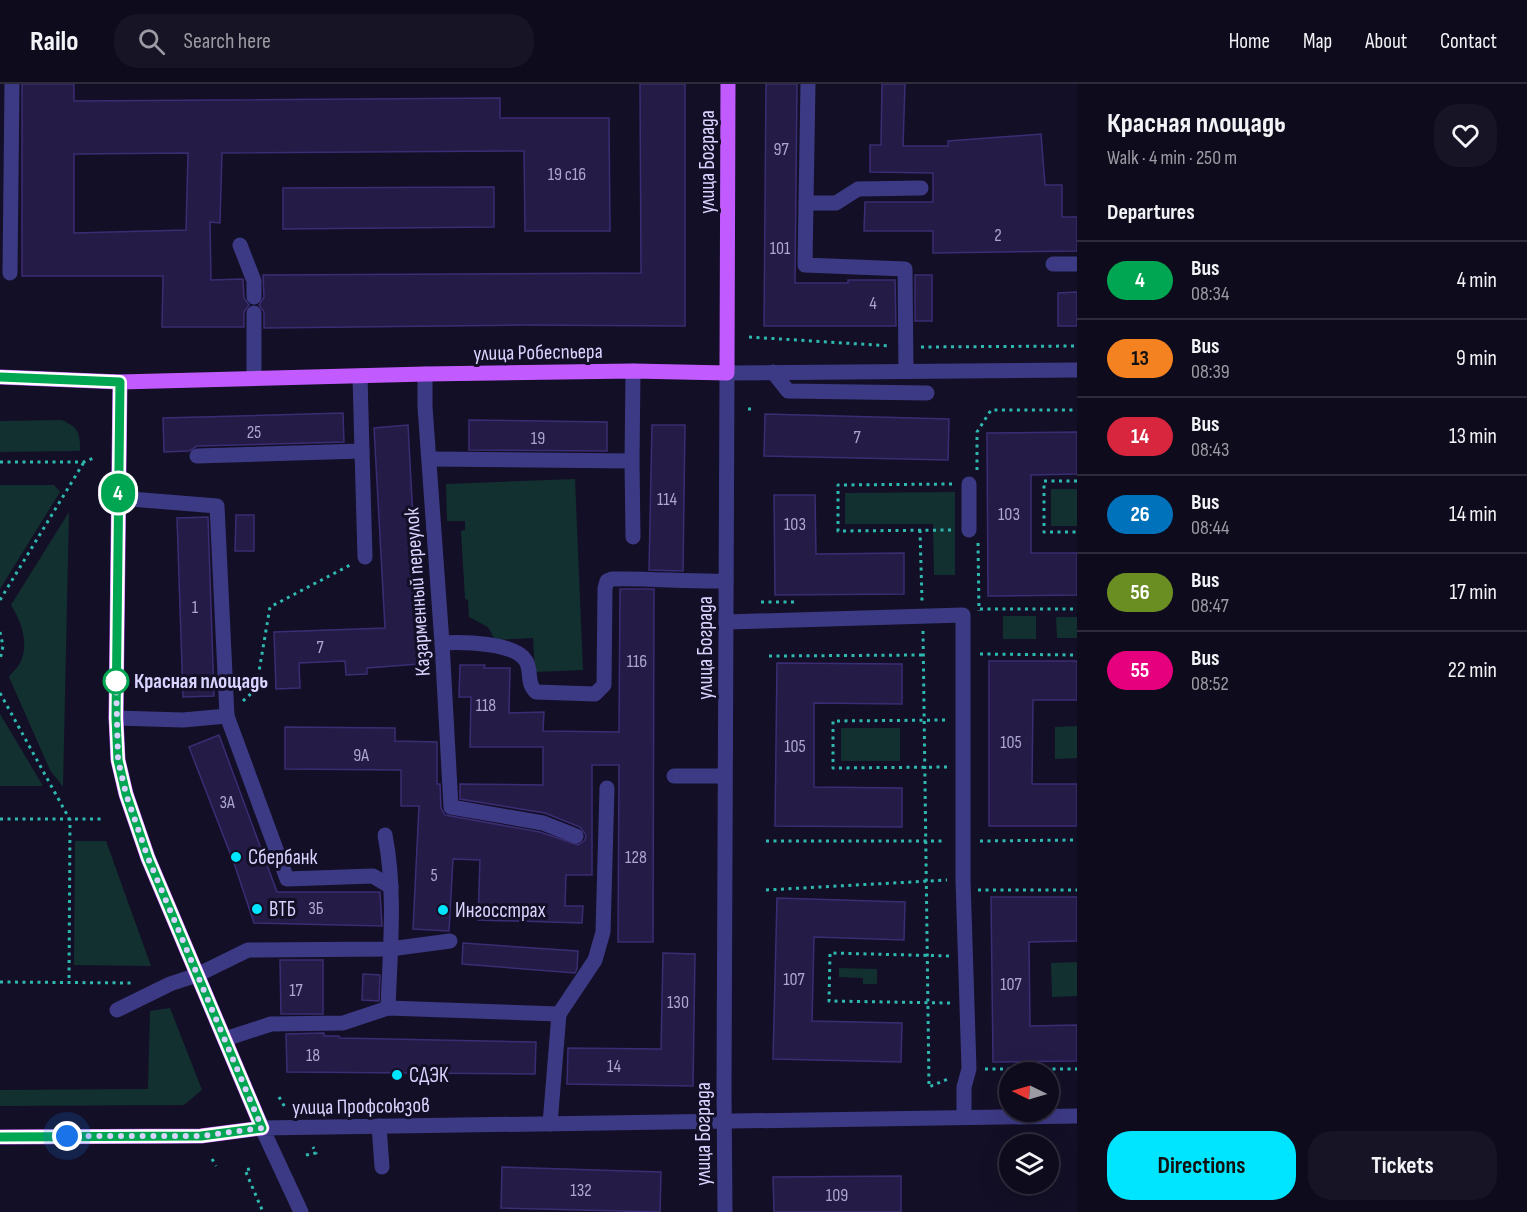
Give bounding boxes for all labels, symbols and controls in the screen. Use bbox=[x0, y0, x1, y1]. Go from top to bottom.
search box bbox=[114, 14, 534, 68]
text: Railo bbox=[30, 25, 78, 58]
icon: search bbox=[135, 25, 168, 58]
text: Search here bbox=[183, 28, 271, 55]
text: Home bbox=[1229, 29, 1270, 54]
text: Map bbox=[1303, 29, 1332, 54]
text: About bbox=[1365, 29, 1407, 54]
text: Contact bbox=[1440, 29, 1497, 54]
button: heart bbox=[1434, 104, 1497, 167]
text: Красная площадь bbox=[1107, 107, 1286, 140]
street label: улица Бограда bbox=[695, 110, 720, 214]
house number: 97 bbox=[773, 139, 789, 160]
text: Walk · 4 min · 250 m bbox=[1107, 146, 1237, 170]
house number: 19 с16 bbox=[548, 164, 586, 185]
text: Departures bbox=[1107, 199, 1195, 226]
house number: 2 bbox=[994, 225, 1002, 246]
house number: 101 bbox=[770, 238, 791, 259]
text: Bus bbox=[1191, 255, 1220, 282]
text: 4 min bbox=[1457, 267, 1497, 294]
text: 4 bbox=[1135, 268, 1145, 293]
text: 08:34 bbox=[1191, 282, 1229, 306]
house number: 4 bbox=[869, 293, 877, 314]
text: Bus bbox=[1191, 333, 1220, 360]
street label: улица Робеспьера bbox=[473, 339, 603, 366]
text: 9 min bbox=[1456, 345, 1497, 372]
text: 13 bbox=[1131, 346, 1149, 371]
text: 08:39 bbox=[1191, 360, 1230, 384]
text: Bus bbox=[1191, 411, 1220, 438]
house number: 25 bbox=[247, 422, 261, 443]
text: 13 min bbox=[1449, 423, 1497, 450]
text: 14 bbox=[1131, 424, 1149, 449]
house number: 7 bbox=[853, 427, 861, 448]
house number: 19 bbox=[531, 428, 545, 449]
text: 08:43 bbox=[1191, 438, 1229, 462]
line badge: 4 bbox=[98, 474, 138, 512]
text: 4 bbox=[113, 481, 123, 506]
house number: 114 bbox=[657, 489, 678, 510]
text: Bus bbox=[1191, 489, 1220, 516]
text: 14 min bbox=[1449, 501, 1497, 528]
text: 26 bbox=[1130, 502, 1150, 527]
house number: 103 bbox=[998, 504, 1020, 525]
street label: Казарменный переулок bbox=[399, 507, 436, 677]
house number: 103 bbox=[784, 514, 806, 535]
text: 08:44 bbox=[1191, 516, 1229, 540]
text: Bus bbox=[1191, 567, 1220, 594]
text: 17 min bbox=[1449, 579, 1497, 606]
text: 56 bbox=[1130, 580, 1150, 605]
text: 08:47 bbox=[1191, 594, 1229, 618]
street label: улица Бограда bbox=[693, 596, 718, 700]
house number: 1 bbox=[192, 597, 199, 618]
house number: 7 bbox=[316, 637, 324, 658]
text: Bus bbox=[1191, 645, 1220, 672]
house number: 116 bbox=[627, 651, 647, 672]
text: 22 min bbox=[1448, 657, 1497, 684]
text: 55 bbox=[1131, 658, 1149, 683]
marker: Красная площадь bbox=[103, 668, 129, 694]
place label: Красная площадь bbox=[134, 669, 268, 694]
text: 08:52 bbox=[1191, 672, 1229, 696]
house number: 118 bbox=[476, 695, 496, 716]
house number: 105 bbox=[1000, 732, 1022, 753]
house number: 105 bbox=[784, 736, 806, 757]
house number: 9А bbox=[353, 745, 369, 766]
house number: 3А bbox=[219, 792, 235, 813]
place label: Сбербанк bbox=[248, 845, 318, 870]
house number: 128 bbox=[625, 847, 647, 868]
marker: Сбербанк bbox=[229, 850, 243, 864]
house number: 5 bbox=[430, 865, 438, 886]
place label: ВТБ bbox=[269, 897, 296, 922]
house number: 3Б bbox=[308, 898, 324, 919]
place label: Ингосстрах bbox=[455, 898, 546, 923]
marker: ВТБ bbox=[250, 902, 264, 916]
marker: Ингосстрах bbox=[436, 903, 450, 917]
house number: 107 bbox=[783, 969, 806, 990]
house number: 107 bbox=[1000, 974, 1023, 995]
house number: 17 bbox=[289, 980, 304, 1001]
house number: 130 bbox=[667, 992, 689, 1013]
house number: 18 bbox=[306, 1045, 320, 1066]
house number: 14 bbox=[607, 1056, 621, 1077]
north arrow bbox=[999, 1062, 1059, 1122]
map controls bbox=[999, 1062, 1059, 1194]
place label: СДЭК bbox=[409, 1063, 449, 1088]
marker: СДЭК bbox=[390, 1068, 404, 1082]
street label: улица Бограда bbox=[691, 1082, 716, 1186]
street label: улица Профсоюзов bbox=[292, 1093, 430, 1120]
your location bbox=[52, 1121, 82, 1151]
button: Directions bbox=[1107, 1131, 1296, 1200]
button: Tickets bbox=[1308, 1131, 1497, 1200]
button: layers bbox=[999, 1134, 1059, 1194]
house number: 132 bbox=[570, 1180, 592, 1201]
house number: 109 bbox=[826, 1185, 848, 1206]

